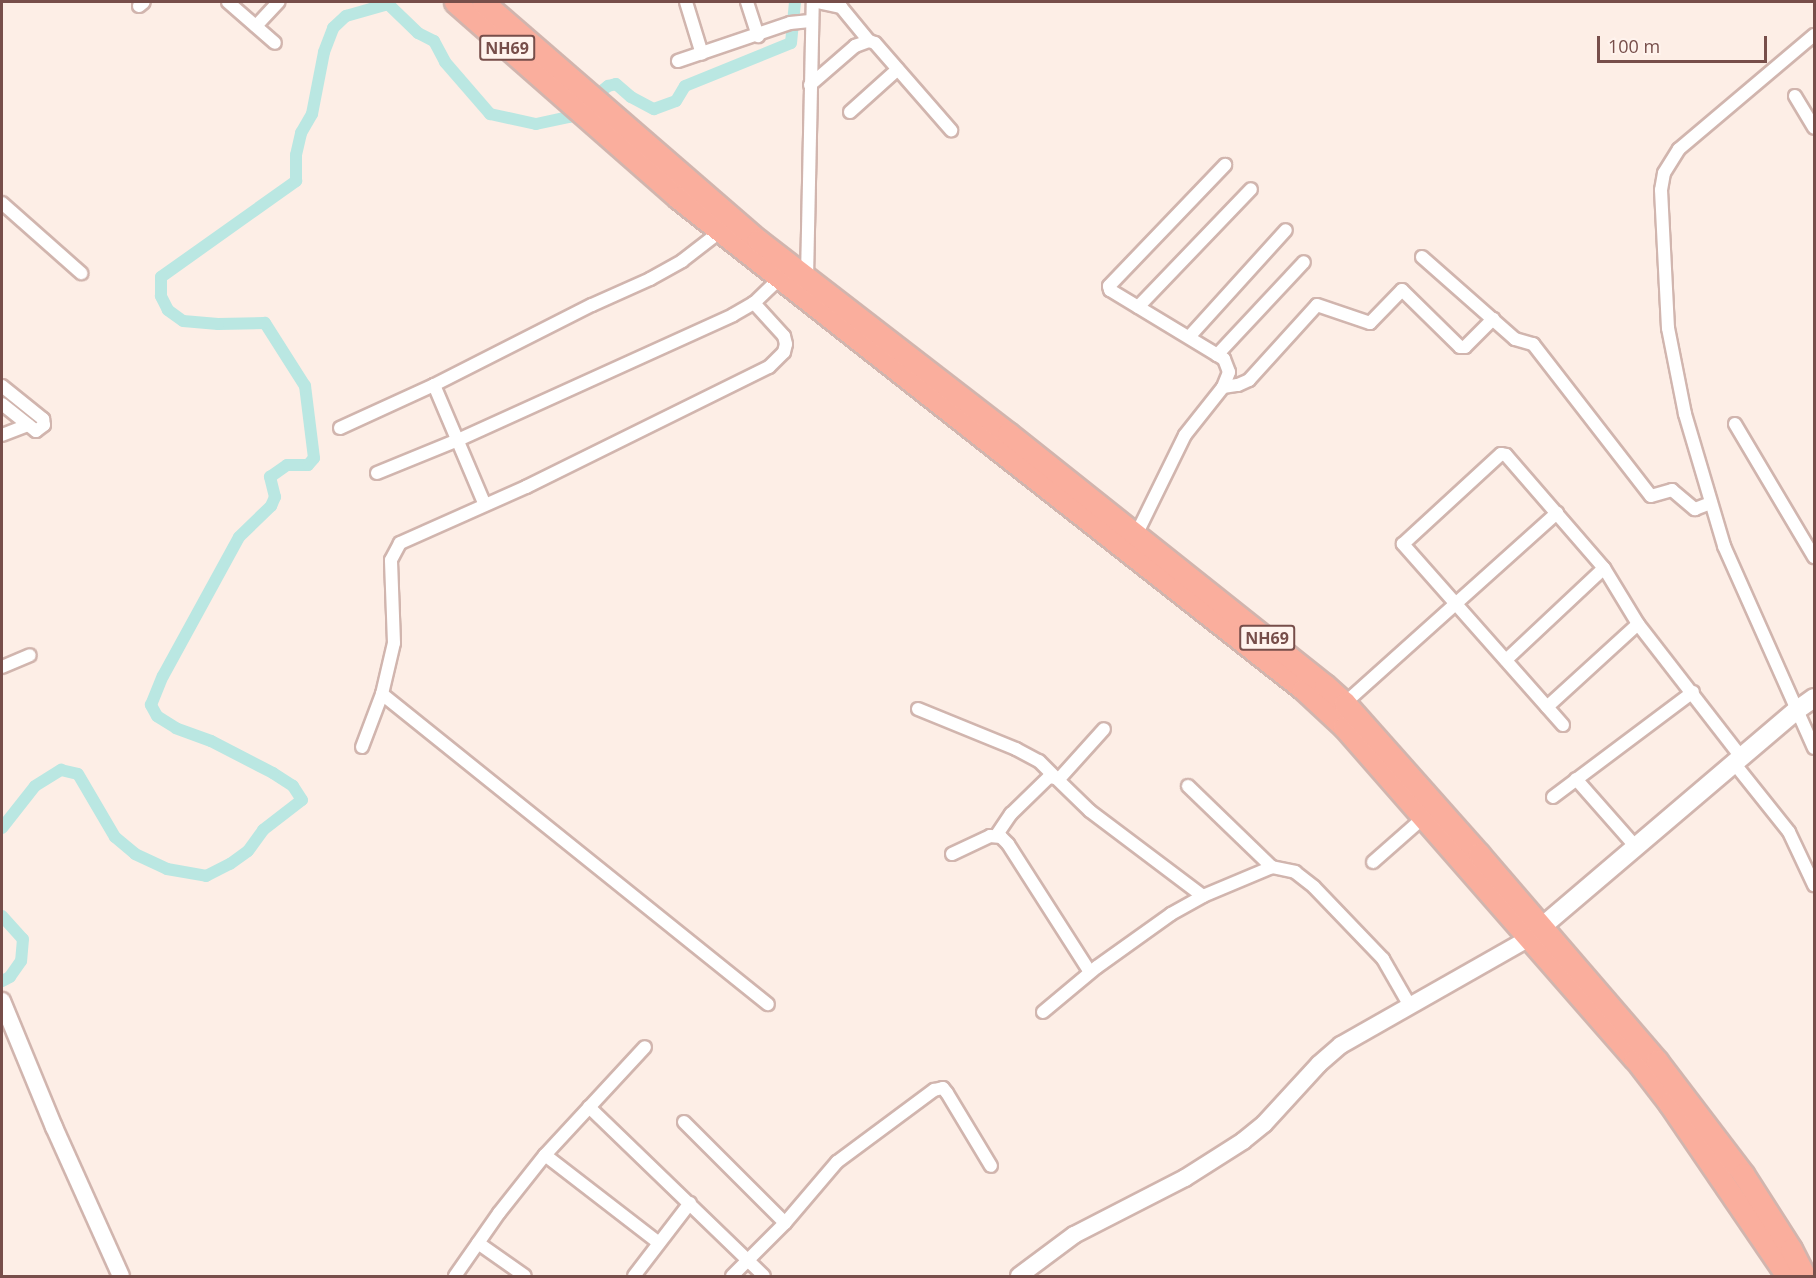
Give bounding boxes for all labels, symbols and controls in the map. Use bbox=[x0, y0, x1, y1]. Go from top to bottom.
scale bar bbox=[1600, 24, 1770, 62]
text: 100 m bbox=[1608, 34, 1660, 58]
road number: NH69 bbox=[478, 35, 536, 61]
road number: NH69 bbox=[1238, 625, 1296, 651]

